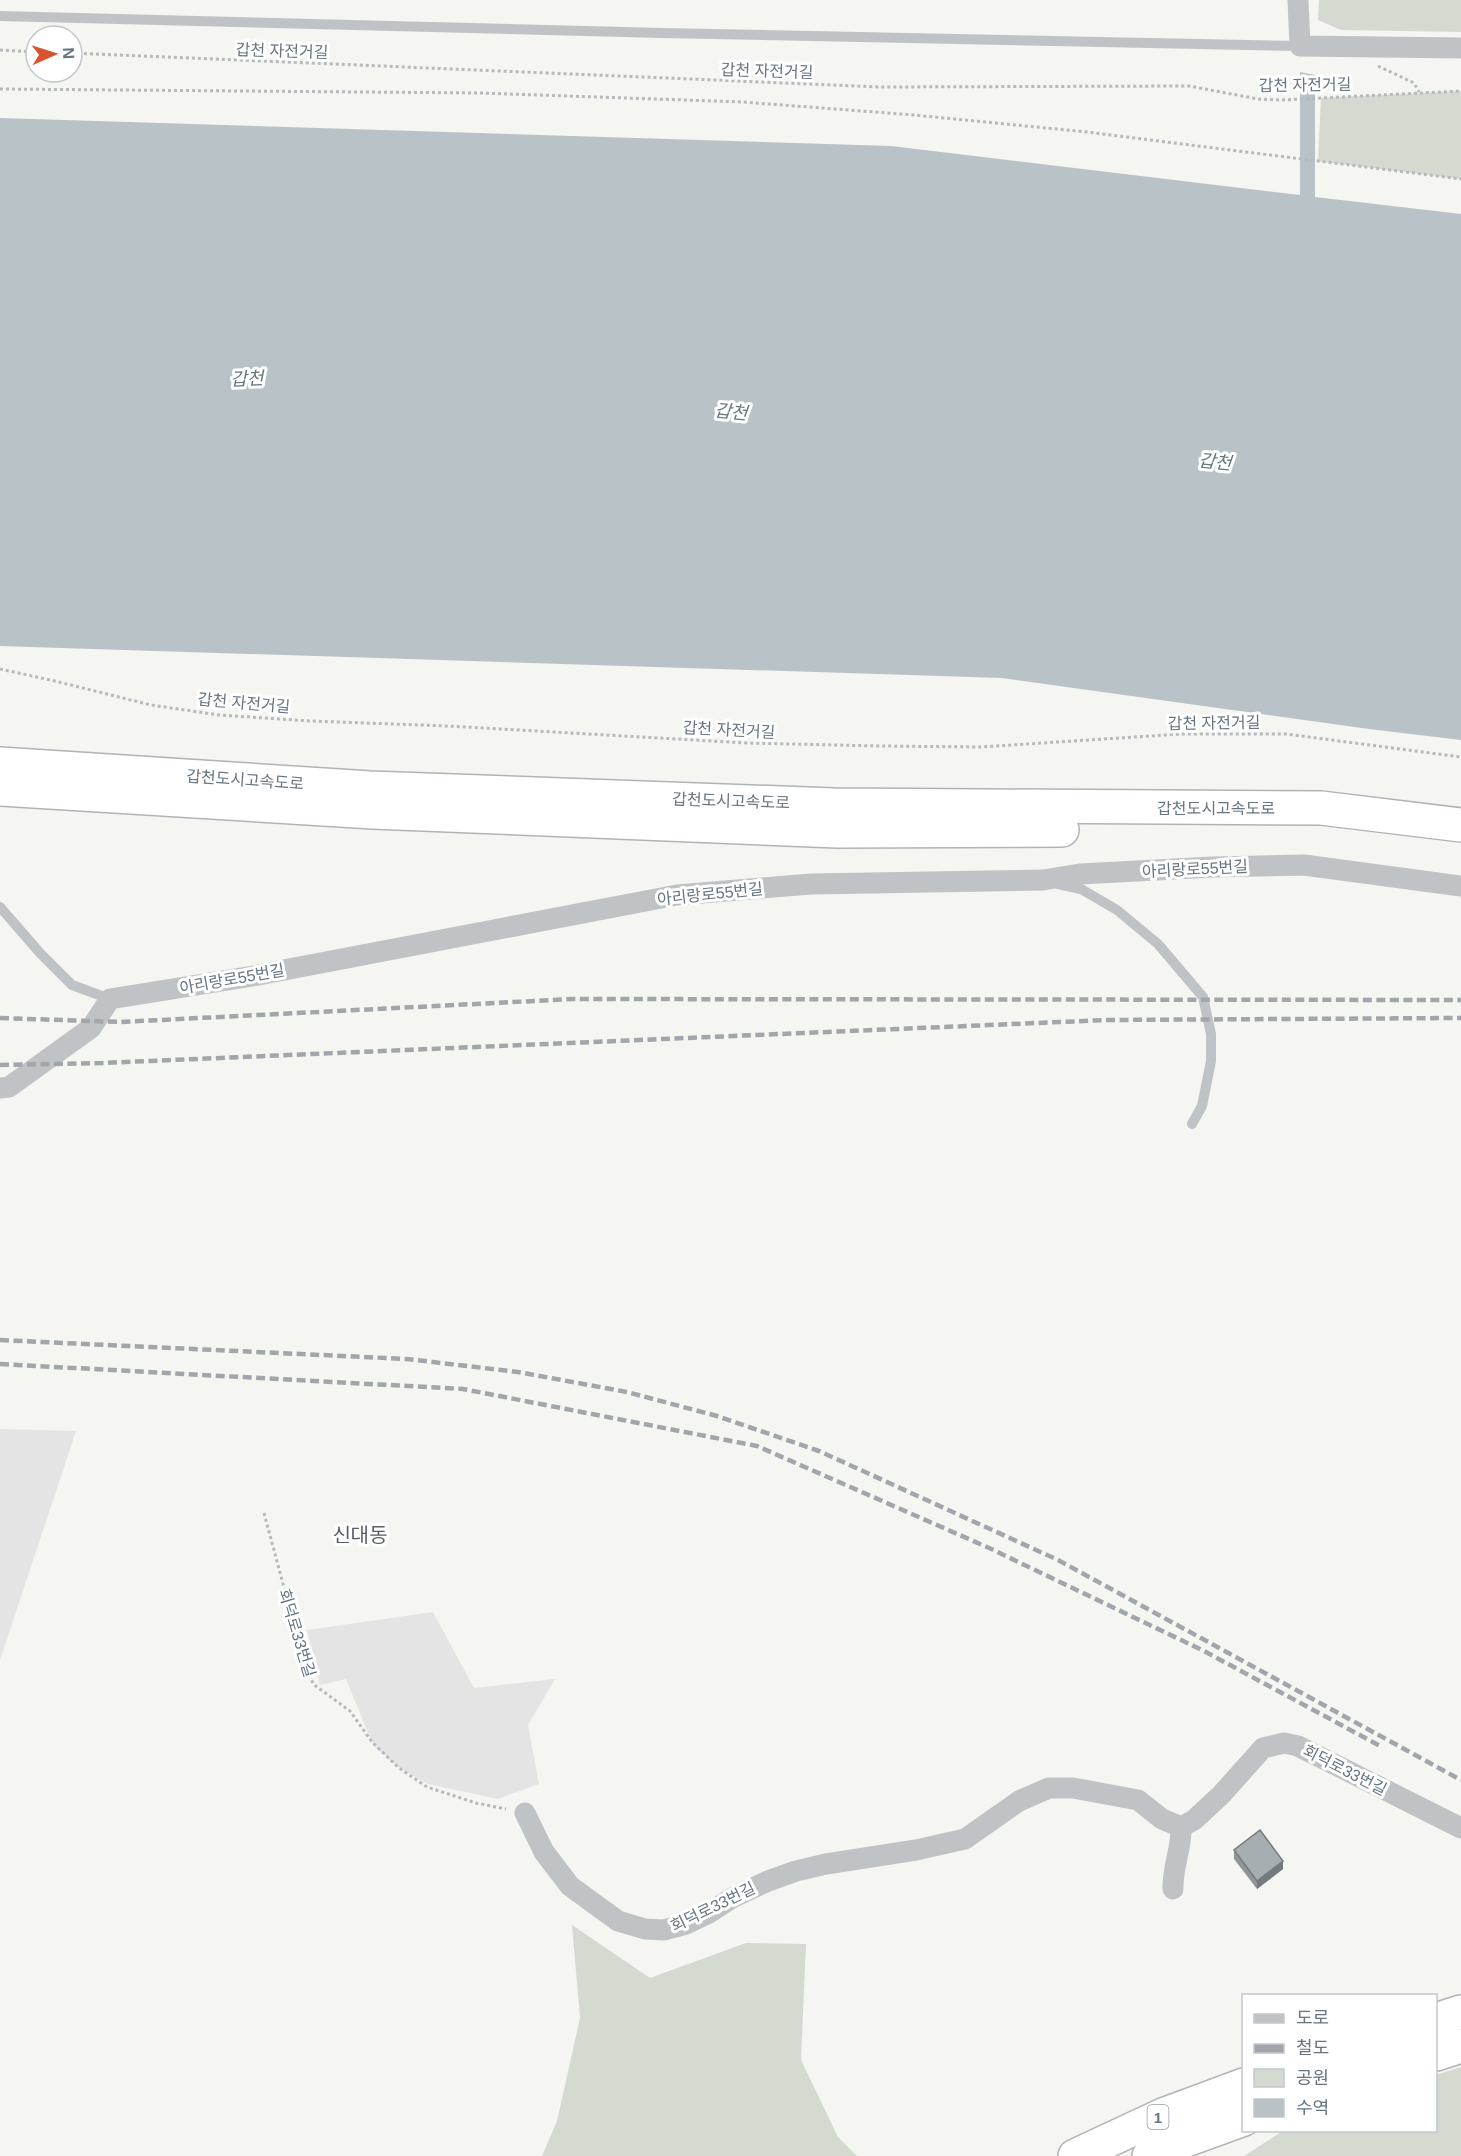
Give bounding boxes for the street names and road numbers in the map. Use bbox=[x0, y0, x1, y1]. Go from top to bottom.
street label: 갑천 자전거길 bbox=[235, 41, 329, 61]
street label: 갑천 자전거길 bbox=[720, 61, 814, 81]
street label: 갑천 자전거길 bbox=[1258, 76, 1352, 94]
street label: 갑천 자전거길 bbox=[197, 690, 291, 716]
street label: 갑천 자전거길 bbox=[1167, 714, 1261, 732]
street label: 갑천 자전거길 bbox=[682, 719, 776, 741]
street label: 갑천도시고속도로 bbox=[186, 767, 305, 793]
street label: 갑천도시고속도로 bbox=[672, 790, 790, 812]
street label: 갑천도시고속도로 bbox=[1157, 800, 1275, 817]
street label: 아리랑로55번길 bbox=[1142, 858, 1248, 880]
street label: 아리랑로55번길 bbox=[656, 880, 764, 908]
street label: 아리랑로55번길 bbox=[178, 961, 286, 997]
street label: 회덕로33번길 bbox=[276, 1587, 318, 1679]
street label: 회덕로33번길 bbox=[1300, 1742, 1390, 1798]
street label: 회덕로33번길 bbox=[668, 1879, 758, 1935]
road number: 1 bbox=[1148, 2105, 1168, 2129]

